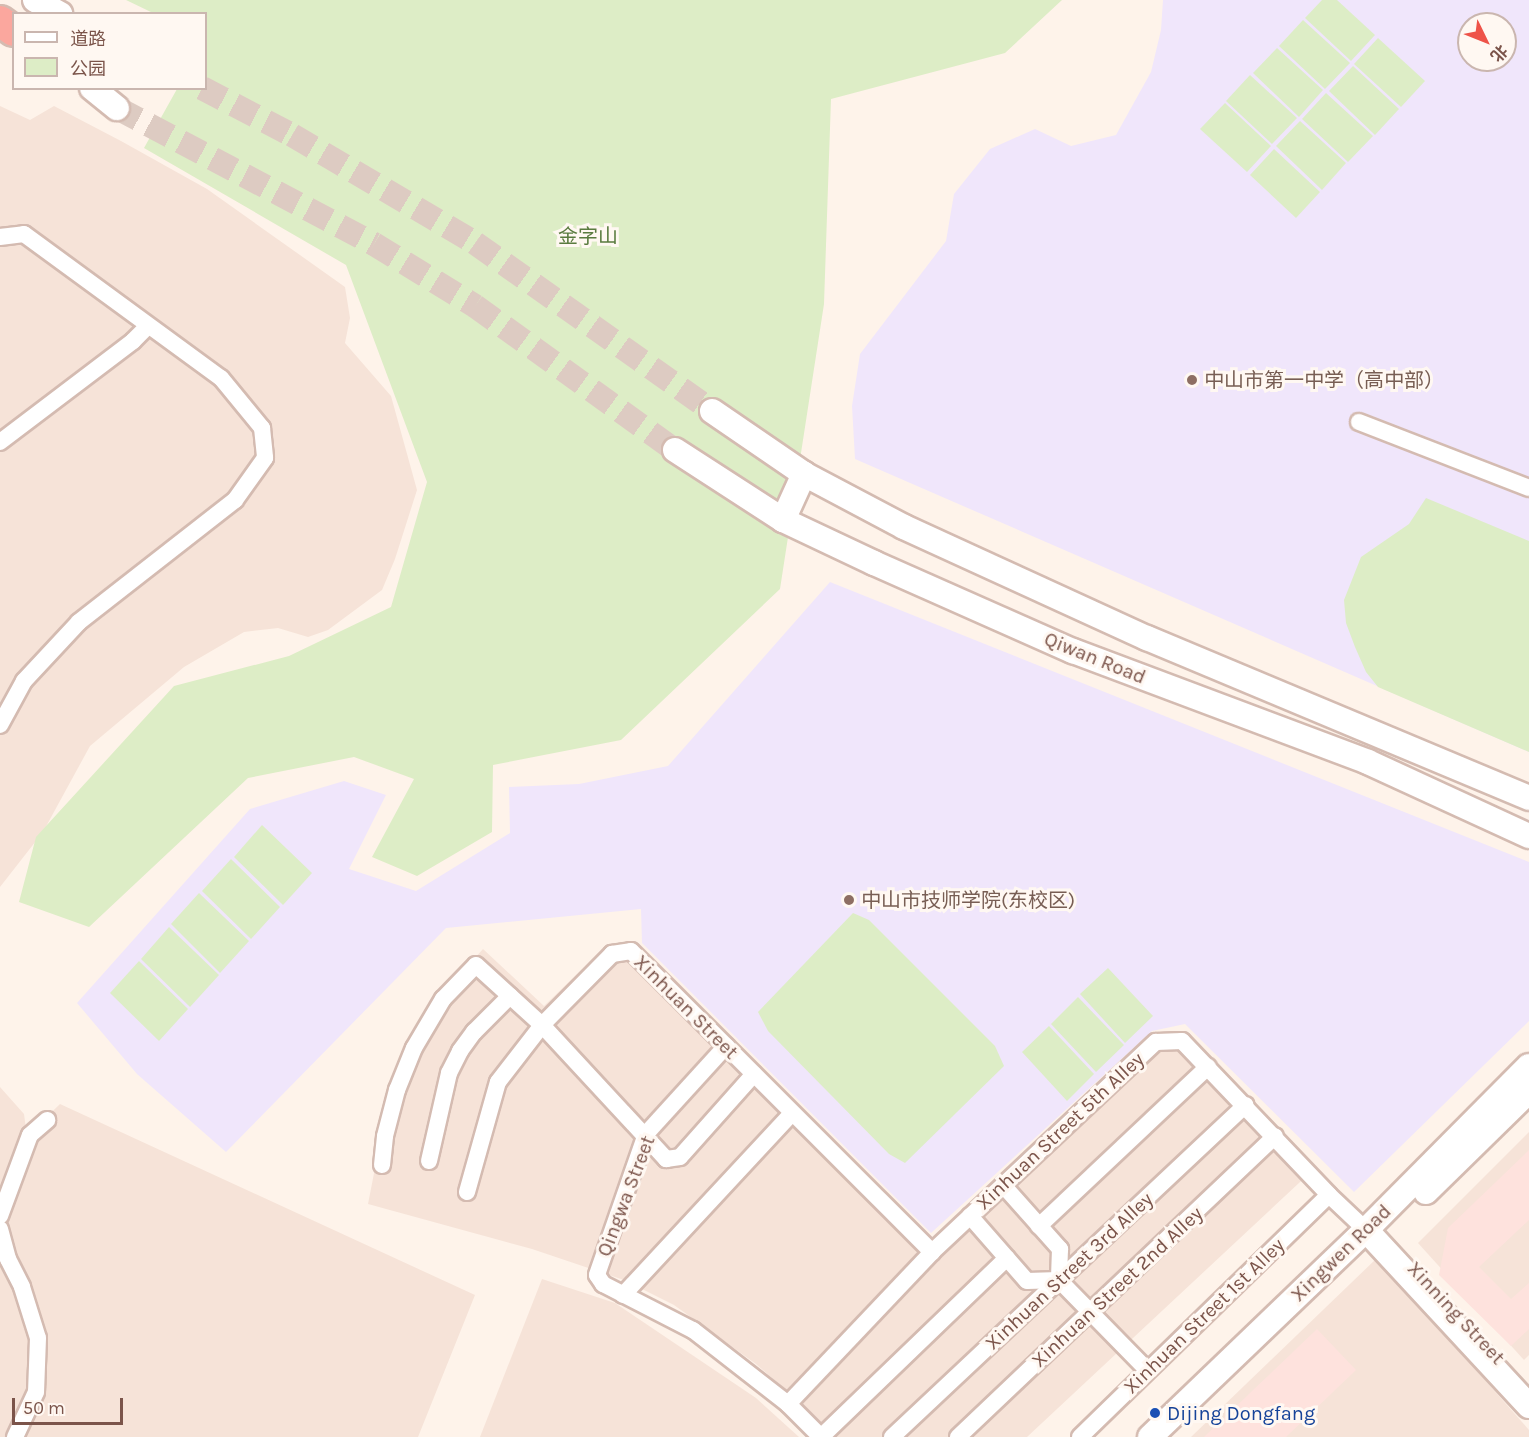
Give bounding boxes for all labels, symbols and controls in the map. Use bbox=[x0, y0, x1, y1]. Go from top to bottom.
legend bbox=[12, 12, 207, 90]
north arrow bbox=[1457, 12, 1517, 72]
text: 道路 bbox=[70, 28, 106, 50]
text: 北 bbox=[1487, 41, 1511, 66]
text: 公园 bbox=[70, 58, 106, 80]
park label: 金字山 bbox=[558, 224, 618, 248]
place label: 中山市第一中学（高中部） bbox=[1204, 368, 1444, 392]
marker: 中山市第一中学（高中部） bbox=[1185, 373, 1199, 387]
street label: Qiwan Road bbox=[1041, 627, 1149, 689]
place label: 中山市技师学院(东校区) bbox=[861, 888, 1075, 912]
marker: 中山市技师学院(东校区) bbox=[842, 893, 856, 907]
street label: Xinhuan Street bbox=[629, 950, 743, 1064]
street label: Xinhuan Street 5th Alley bbox=[971, 1047, 1149, 1215]
street label: Qingwa Street bbox=[592, 1132, 660, 1260]
street label: Xinhuan Street 3rd Alley bbox=[980, 1187, 1158, 1355]
street label: Xingwen Road bbox=[1286, 1199, 1396, 1307]
street label: Xinhuan Street 2nd Alley bbox=[1027, 1201, 1207, 1373]
street label: Xinhuan Street 1st Alley bbox=[1119, 1233, 1289, 1399]
street label: Xinning Street bbox=[1402, 1257, 1510, 1369]
scale bar bbox=[15, 1386, 126, 1424]
text: 50 m bbox=[23, 1397, 65, 1419]
place label: Dijing Dongfang bbox=[1167, 1401, 1315, 1425]
marker: Dijing Dongfang bbox=[1148, 1406, 1162, 1420]

